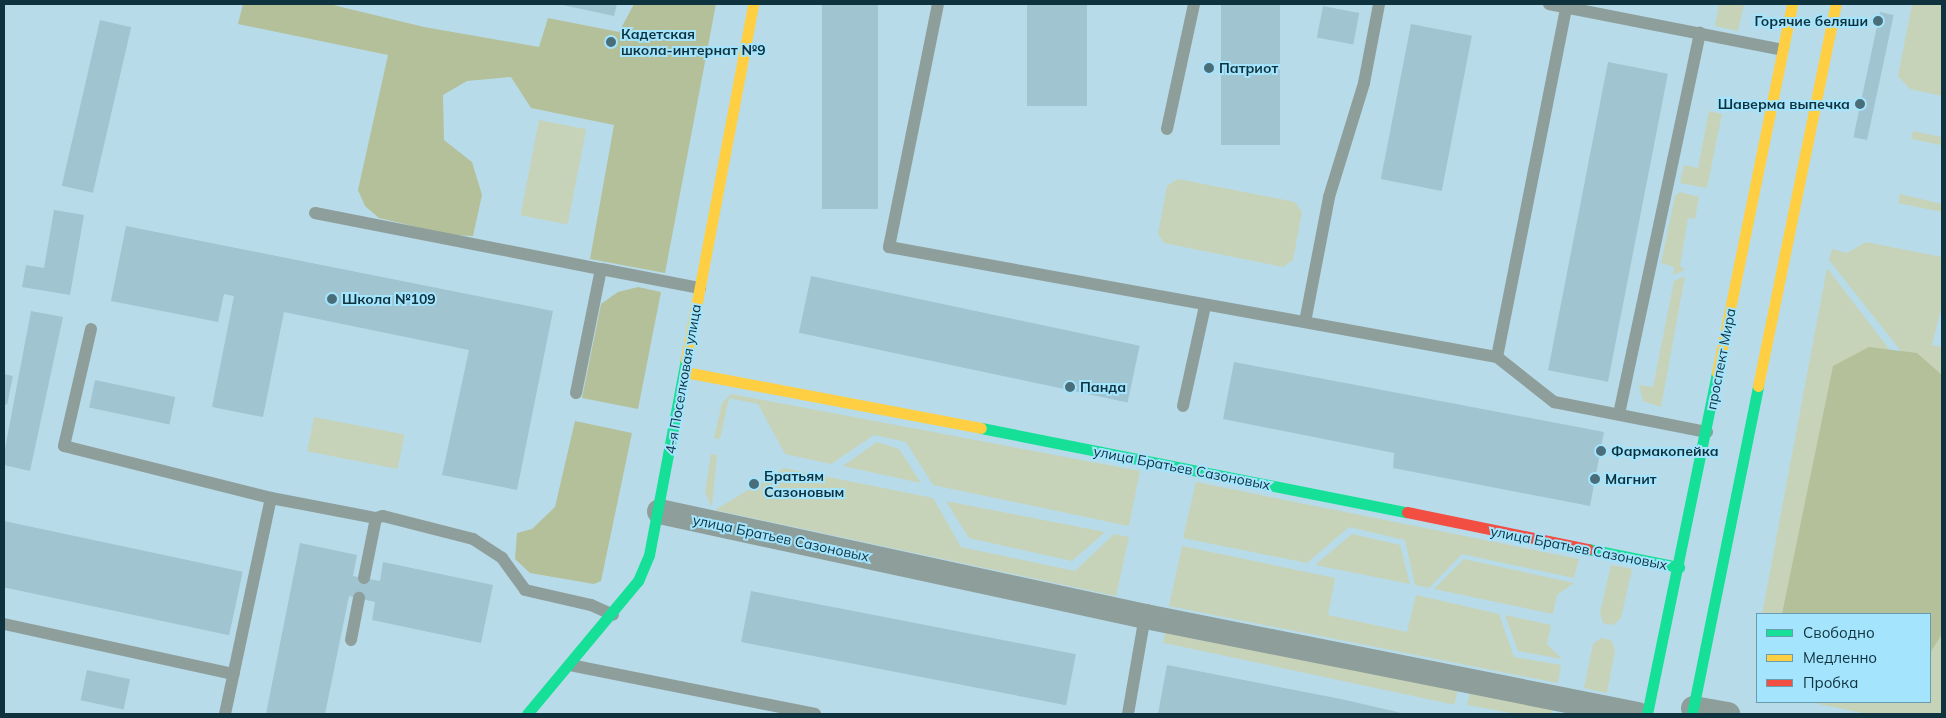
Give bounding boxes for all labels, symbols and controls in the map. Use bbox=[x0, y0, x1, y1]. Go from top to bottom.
place label: Горячие беляши bbox=[1754, 13, 1868, 29]
marker: Горячие беляши bbox=[1872, 15, 1884, 27]
place label: Кадетская школа-интернат №9 bbox=[621, 26, 766, 58]
marker: Кадетская школа-интернат №9 bbox=[605, 36, 617, 48]
place label: Патриот bbox=[1219, 60, 1278, 76]
marker: Патриот bbox=[1203, 62, 1215, 74]
place label: Шаверма выпечка bbox=[1718, 96, 1850, 112]
marker: Шаверма выпечка bbox=[1854, 98, 1866, 110]
place label: Школа №109 bbox=[342, 291, 436, 307]
marker: Школа №109 bbox=[326, 293, 338, 305]
street label: 4-я Поселковая улица bbox=[662, 303, 704, 455]
street label: проспект Мира bbox=[1703, 307, 1739, 411]
place label: Панда bbox=[1080, 379, 1126, 395]
marker: Панда bbox=[1064, 381, 1076, 393]
street label: улица Братьев Сазоновых bbox=[1092, 443, 1272, 493]
place label: Фармакопейка bbox=[1611, 443, 1719, 459]
marker: Фармакопейка bbox=[1595, 445, 1607, 457]
place label: Братьям Сазоновым bbox=[764, 468, 844, 501]
place label: Магнит bbox=[1605, 471, 1657, 487]
marker: Магнит bbox=[1589, 473, 1601, 485]
marker: Братьям Сазоновым bbox=[748, 478, 760, 490]
street label: улица Братьев Сазоновых bbox=[691, 511, 871, 565]
street label: улица Братьев Сазоновых bbox=[1489, 523, 1669, 573]
legend bbox=[1756, 613, 1931, 703]
text: Свободно bbox=[1803, 623, 1875, 642]
text: Медленно bbox=[1803, 648, 1877, 667]
text: Пробка bbox=[1803, 673, 1858, 692]

